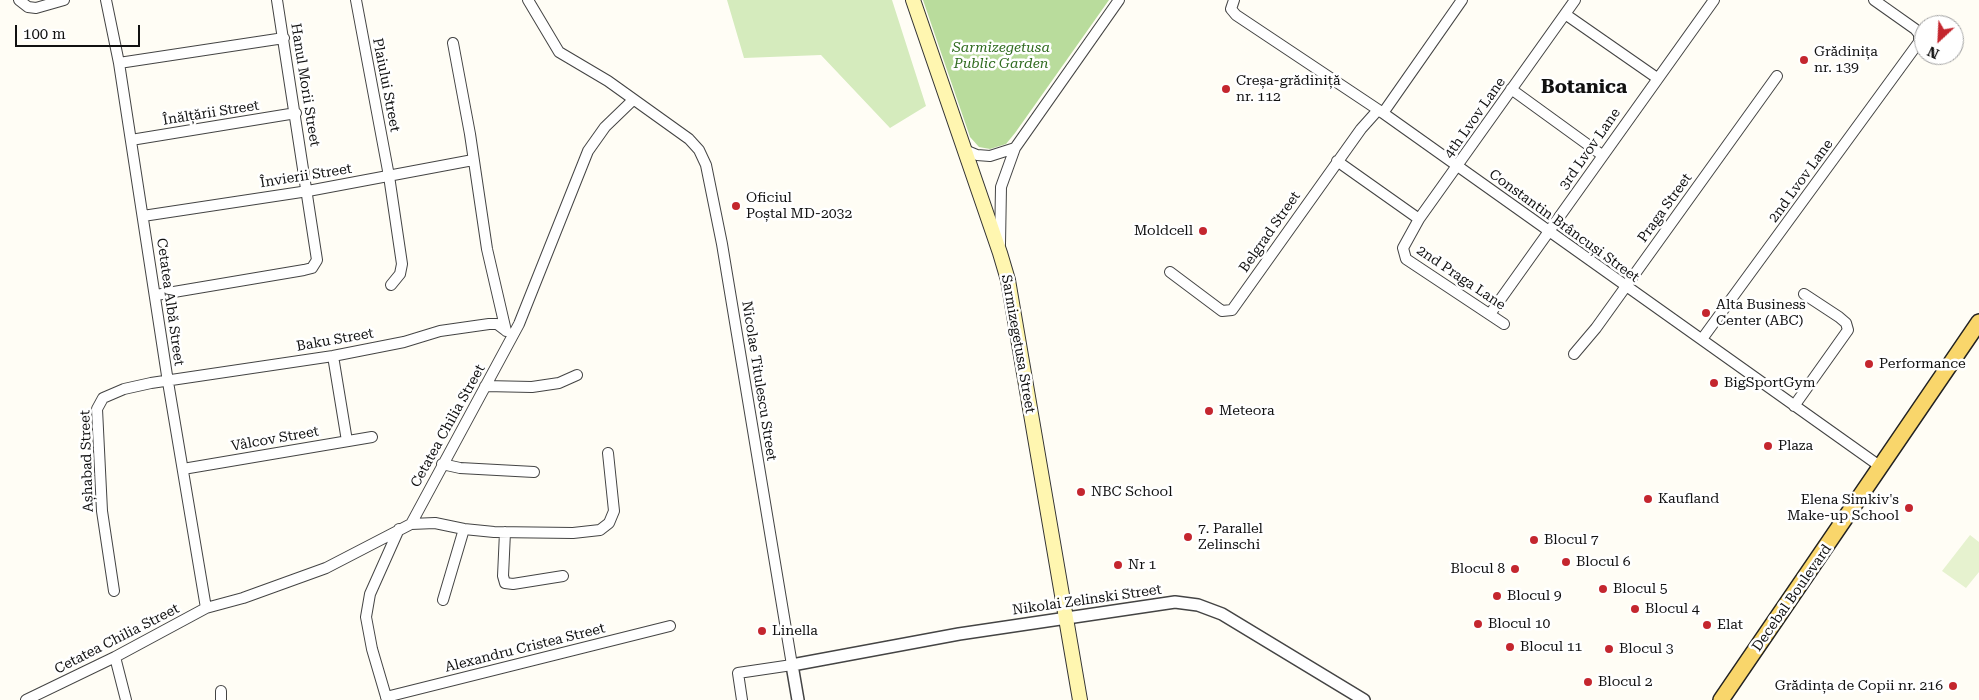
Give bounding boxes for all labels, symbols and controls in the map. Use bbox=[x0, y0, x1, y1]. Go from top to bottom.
scale bar bbox=[18, 15, 142, 47]
north arrow bbox=[1914, 15, 1964, 65]
street label: Hanul Morii Street bbox=[287, 22, 323, 148]
text: 100 m bbox=[23, 25, 66, 43]
street label: Plaiului Street bbox=[369, 37, 403, 133]
park label: Sarmizegetusa Public Garden bbox=[952, 40, 1050, 72]
text: N bbox=[1925, 43, 1941, 62]
place label: Grădinița nr. 139 bbox=[1814, 44, 1878, 76]
marker: Grădinița nr. 139 bbox=[1798, 54, 1810, 66]
place label: Creșa-grădiniță nr. 112 bbox=[1236, 73, 1341, 105]
street label: 4th Lvov Lane bbox=[1441, 74, 1509, 162]
district label: Botanica bbox=[1541, 76, 1627, 98]
marker: Creșa-grădiniță nr. 112 bbox=[1220, 83, 1232, 95]
street label: Înălțării Street bbox=[162, 97, 260, 129]
street label: 3rd Lvov Lane bbox=[1556, 105, 1624, 193]
street label: 2nd Lvov Lane bbox=[1765, 136, 1837, 226]
street label: Învierii Street bbox=[259, 160, 353, 192]
street label: Constantin Brâncuși Street bbox=[1486, 166, 1642, 286]
street label: Praga Street bbox=[1634, 170, 1696, 246]
street label: Belgrad Street bbox=[1236, 188, 1304, 276]
place label: Oficiul Poștal MD-2032 bbox=[746, 190, 852, 222]
marker: Oficiul Poștal MD-2032 bbox=[730, 200, 742, 212]
place label: Moldcell bbox=[1134, 223, 1193, 239]
marker: Moldcell bbox=[1197, 225, 1209, 237]
street label: Cetatea Albă Street bbox=[153, 237, 187, 367]
street label: 2nd Praga Lane bbox=[1413, 242, 1509, 314]
street label: Sarmizegetusa Street bbox=[998, 273, 1038, 415]
place label: Alta Business Center (ABC) bbox=[1716, 297, 1806, 330]
street label: Nicolae Titulescu Street bbox=[738, 300, 780, 462]
marker: Alta Business Center (ABC) bbox=[1700, 307, 1712, 319]
street label: Baku Street bbox=[295, 325, 375, 355]
place label: Performance bbox=[1879, 356, 1966, 372]
marker: Performance bbox=[1863, 358, 1875, 370]
street label: Cetatea Chilia Street bbox=[407, 362, 489, 490]
place label: BigSportGym bbox=[1724, 375, 1816, 391]
marker: BigSportGym bbox=[1708, 377, 1720, 389]
place label: Meteora bbox=[1219, 403, 1275, 419]
marker: Meteora bbox=[1203, 405, 1215, 417]
street label: Așhabad Street bbox=[77, 410, 97, 512]
street label: Vâlcov Street bbox=[230, 423, 320, 455]
place label: Plaza bbox=[1778, 438, 1813, 454]
marker: Plaza bbox=[1762, 440, 1774, 452]
place label: NBC School bbox=[1091, 484, 1172, 500]
marker: NBC School bbox=[1075, 486, 1087, 498]
place label: Kaufland bbox=[1658, 491, 1719, 507]
place label: Elena Simkiv's Make-up School bbox=[1787, 492, 1899, 524]
marker: Kaufland bbox=[1642, 493, 1654, 505]
marker: Elena Simkiv's Make-up School bbox=[1903, 502, 1915, 514]
place label: 7. Parallel Zelinschi bbox=[1198, 521, 1263, 554]
marker: 7. Parallel Zelinschi bbox=[1182, 531, 1194, 543]
place label: Blocul 7 bbox=[1544, 532, 1599, 548]
marker: Blocul 7 bbox=[1528, 534, 1540, 546]
street label: Decebal Boulevard bbox=[1749, 541, 1835, 655]
place label: Blocul 6 bbox=[1576, 554, 1631, 570]
marker: Blocul 6 bbox=[1560, 556, 1572, 568]
place label: Nr 1 bbox=[1128, 557, 1156, 573]
marker: Nr 1 bbox=[1112, 559, 1124, 571]
place label: Blocul 8 bbox=[1450, 561, 1505, 577]
marker: Blocul 8 bbox=[1509, 563, 1521, 575]
street label: Nikolai Zelinski Street bbox=[1011, 581, 1163, 619]
place label: Blocul 5 bbox=[1613, 581, 1668, 597]
marker: Blocul 5 bbox=[1597, 583, 1609, 595]
place label: Blocul 9 bbox=[1507, 588, 1562, 604]
marker: Blocul 9 bbox=[1491, 590, 1503, 602]
street label: Cetatea Chilia Street bbox=[52, 600, 182, 678]
place label: Blocul 4 bbox=[1645, 601, 1700, 617]
marker: Blocul 4 bbox=[1629, 603, 1641, 615]
place label: Blocul 10 bbox=[1488, 616, 1550, 632]
place label: Elat bbox=[1717, 617, 1743, 633]
marker: Blocul 10 bbox=[1472, 618, 1484, 630]
marker: Elat bbox=[1701, 619, 1713, 631]
street label: Alexandru Cristea Street bbox=[443, 620, 607, 676]
place label: Linella bbox=[772, 623, 818, 639]
marker: Linella bbox=[756, 625, 768, 637]
place label: Blocul 11 bbox=[1520, 639, 1582, 655]
marker: Blocul 11 bbox=[1504, 641, 1516, 653]
place label: Blocul 3 bbox=[1619, 641, 1674, 657]
marker: Blocul 3 bbox=[1603, 643, 1615, 655]
place label: Blocul 2 bbox=[1598, 674, 1653, 690]
marker: Blocul 2 bbox=[1582, 676, 1594, 688]
place label: Grădința de Copii nr. 216 bbox=[1775, 678, 1943, 694]
marker: Grădința de Copii nr. 216 bbox=[1947, 680, 1959, 692]

